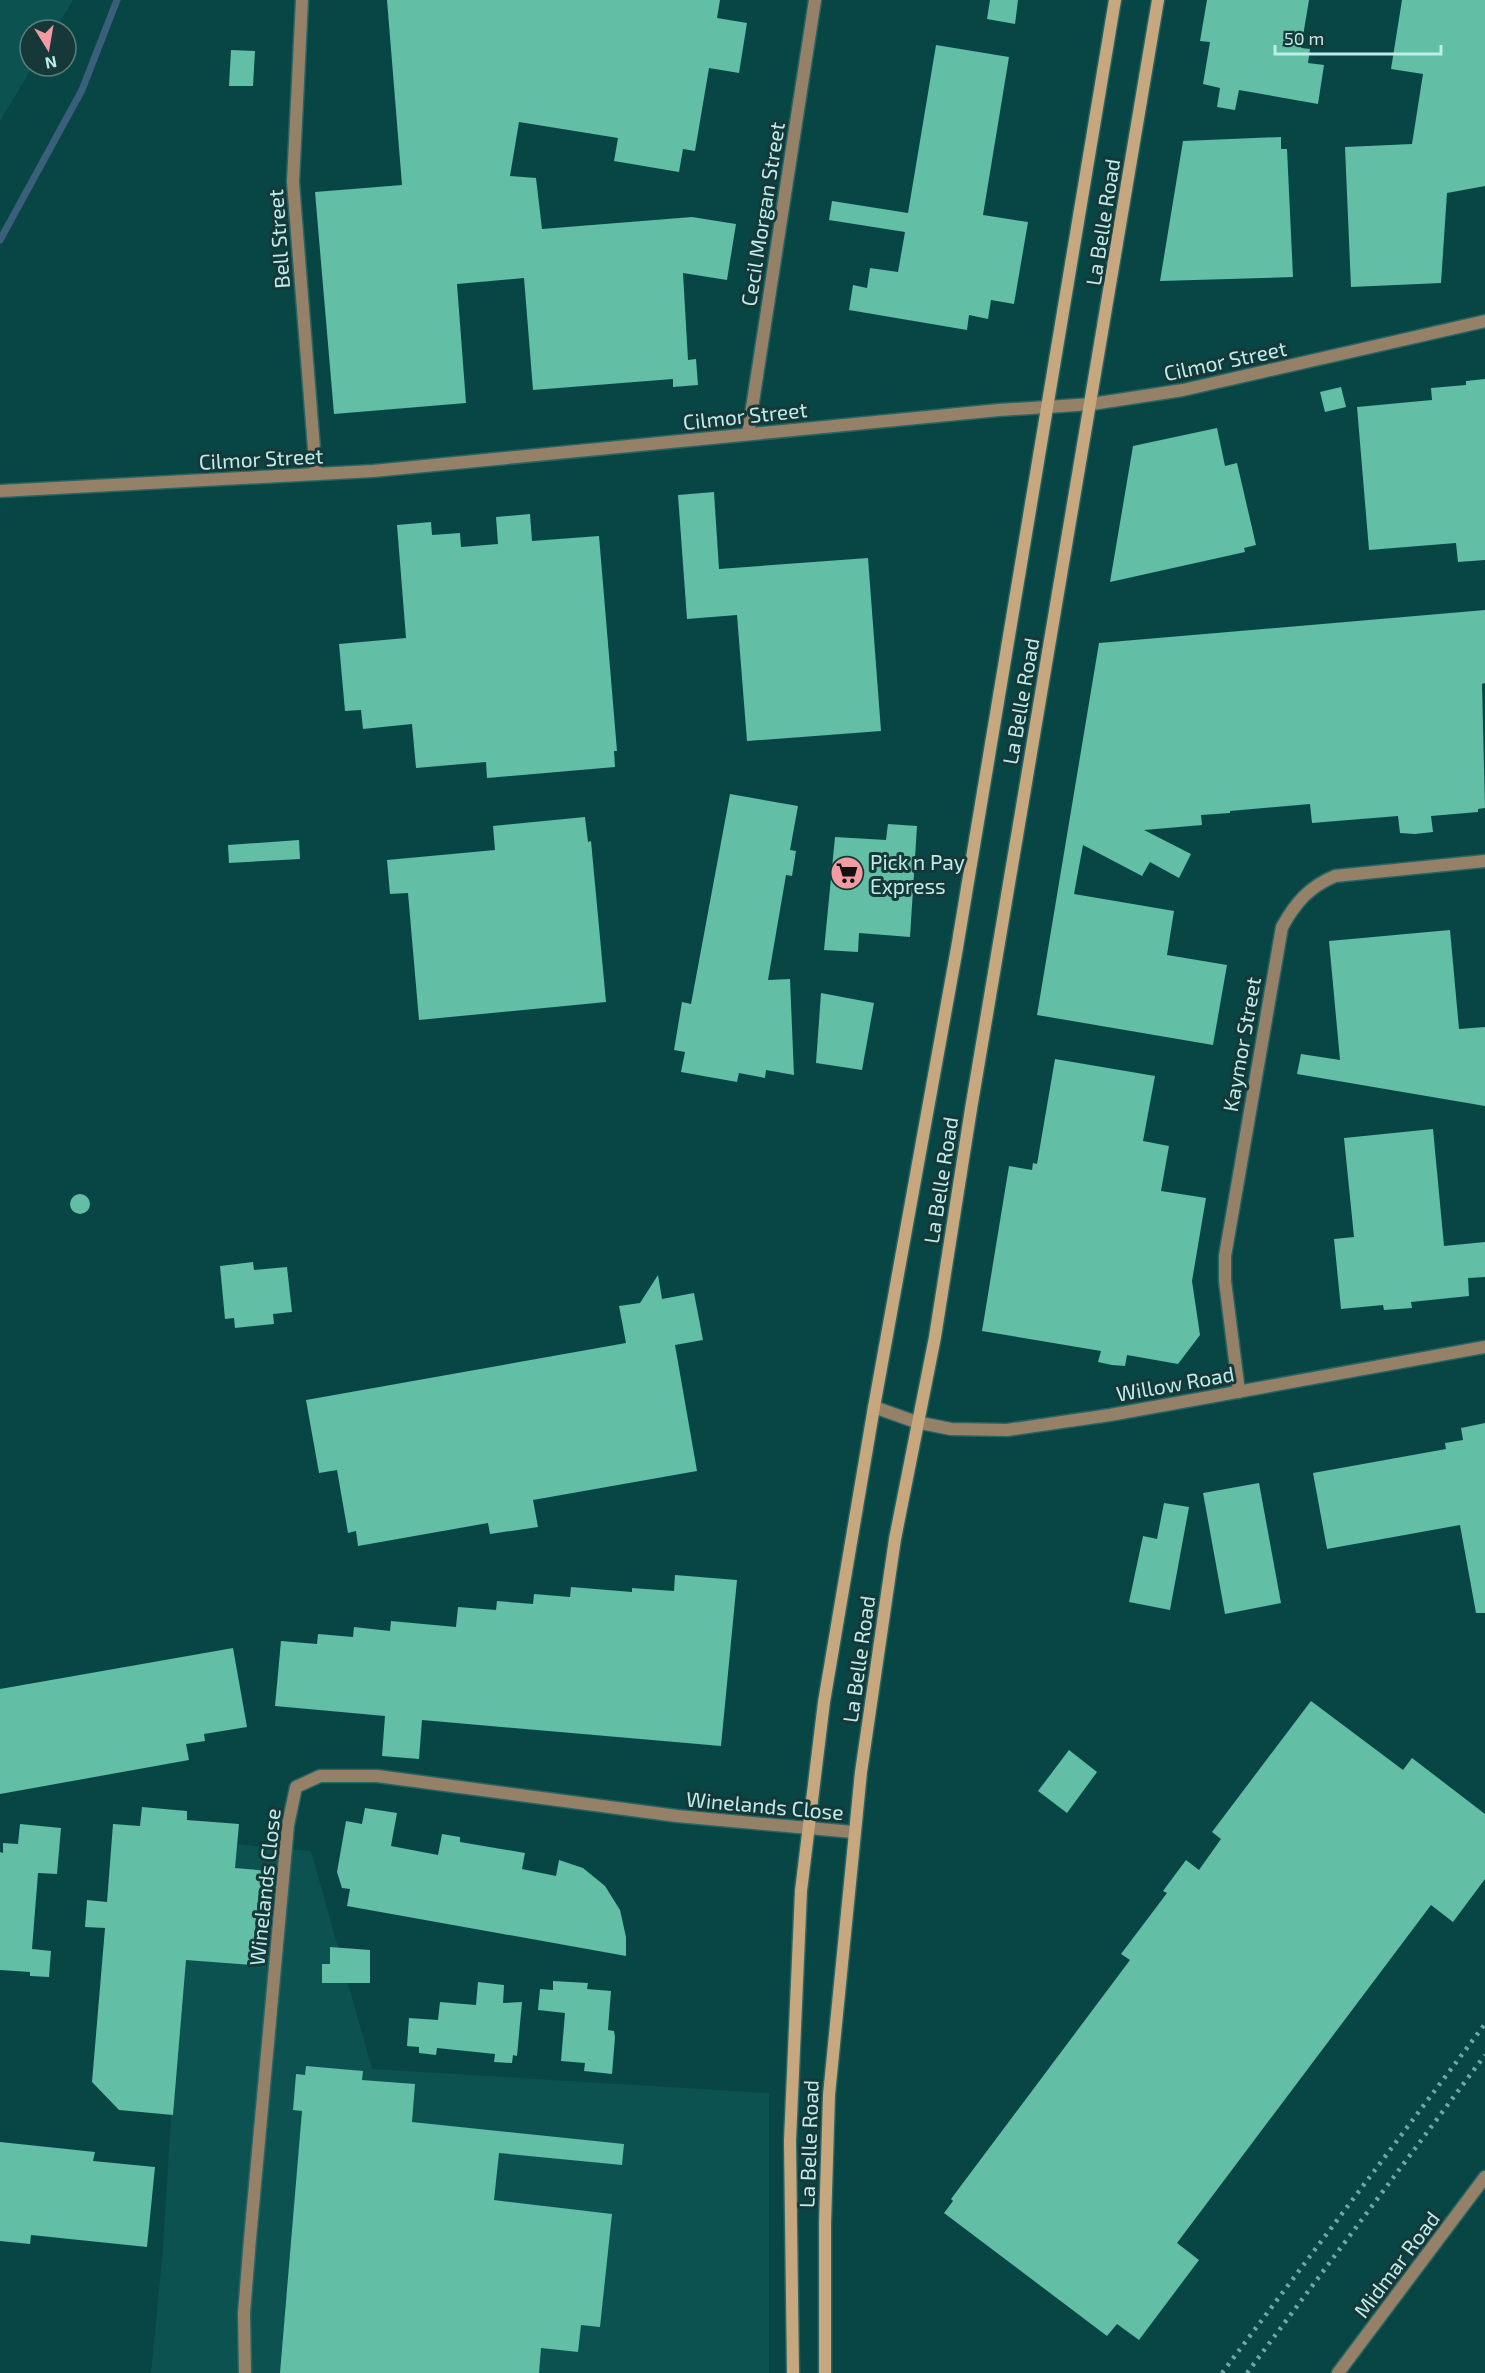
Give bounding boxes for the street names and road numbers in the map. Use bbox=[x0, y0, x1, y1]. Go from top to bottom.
street label: Cecil Morgan Street bbox=[735, 120, 789, 308]
street label: La Belle Road bbox=[1080, 157, 1124, 287]
street label: Bell Street bbox=[262, 189, 294, 289]
street label: Cilmor Street bbox=[1161, 335, 1289, 385]
street label: Cilmor Street bbox=[682, 396, 808, 434]
street label: Cilmor Street bbox=[198, 442, 324, 474]
street label: La Belle Road bbox=[997, 636, 1043, 766]
street label: Kaymor Street bbox=[1217, 975, 1265, 1113]
street label: La Belle Road bbox=[918, 1115, 962, 1245]
street label: Willow Road bbox=[1114, 1360, 1236, 1406]
street label: La Belle Road bbox=[837, 1594, 879, 1724]
street label: Winelands Close bbox=[685, 1786, 845, 1824]
street label: Winelands Close bbox=[243, 1807, 285, 1967]
street label: La Belle Road bbox=[793, 2080, 823, 2208]
street label: Midmar Road bbox=[1348, 2206, 1444, 2322]

